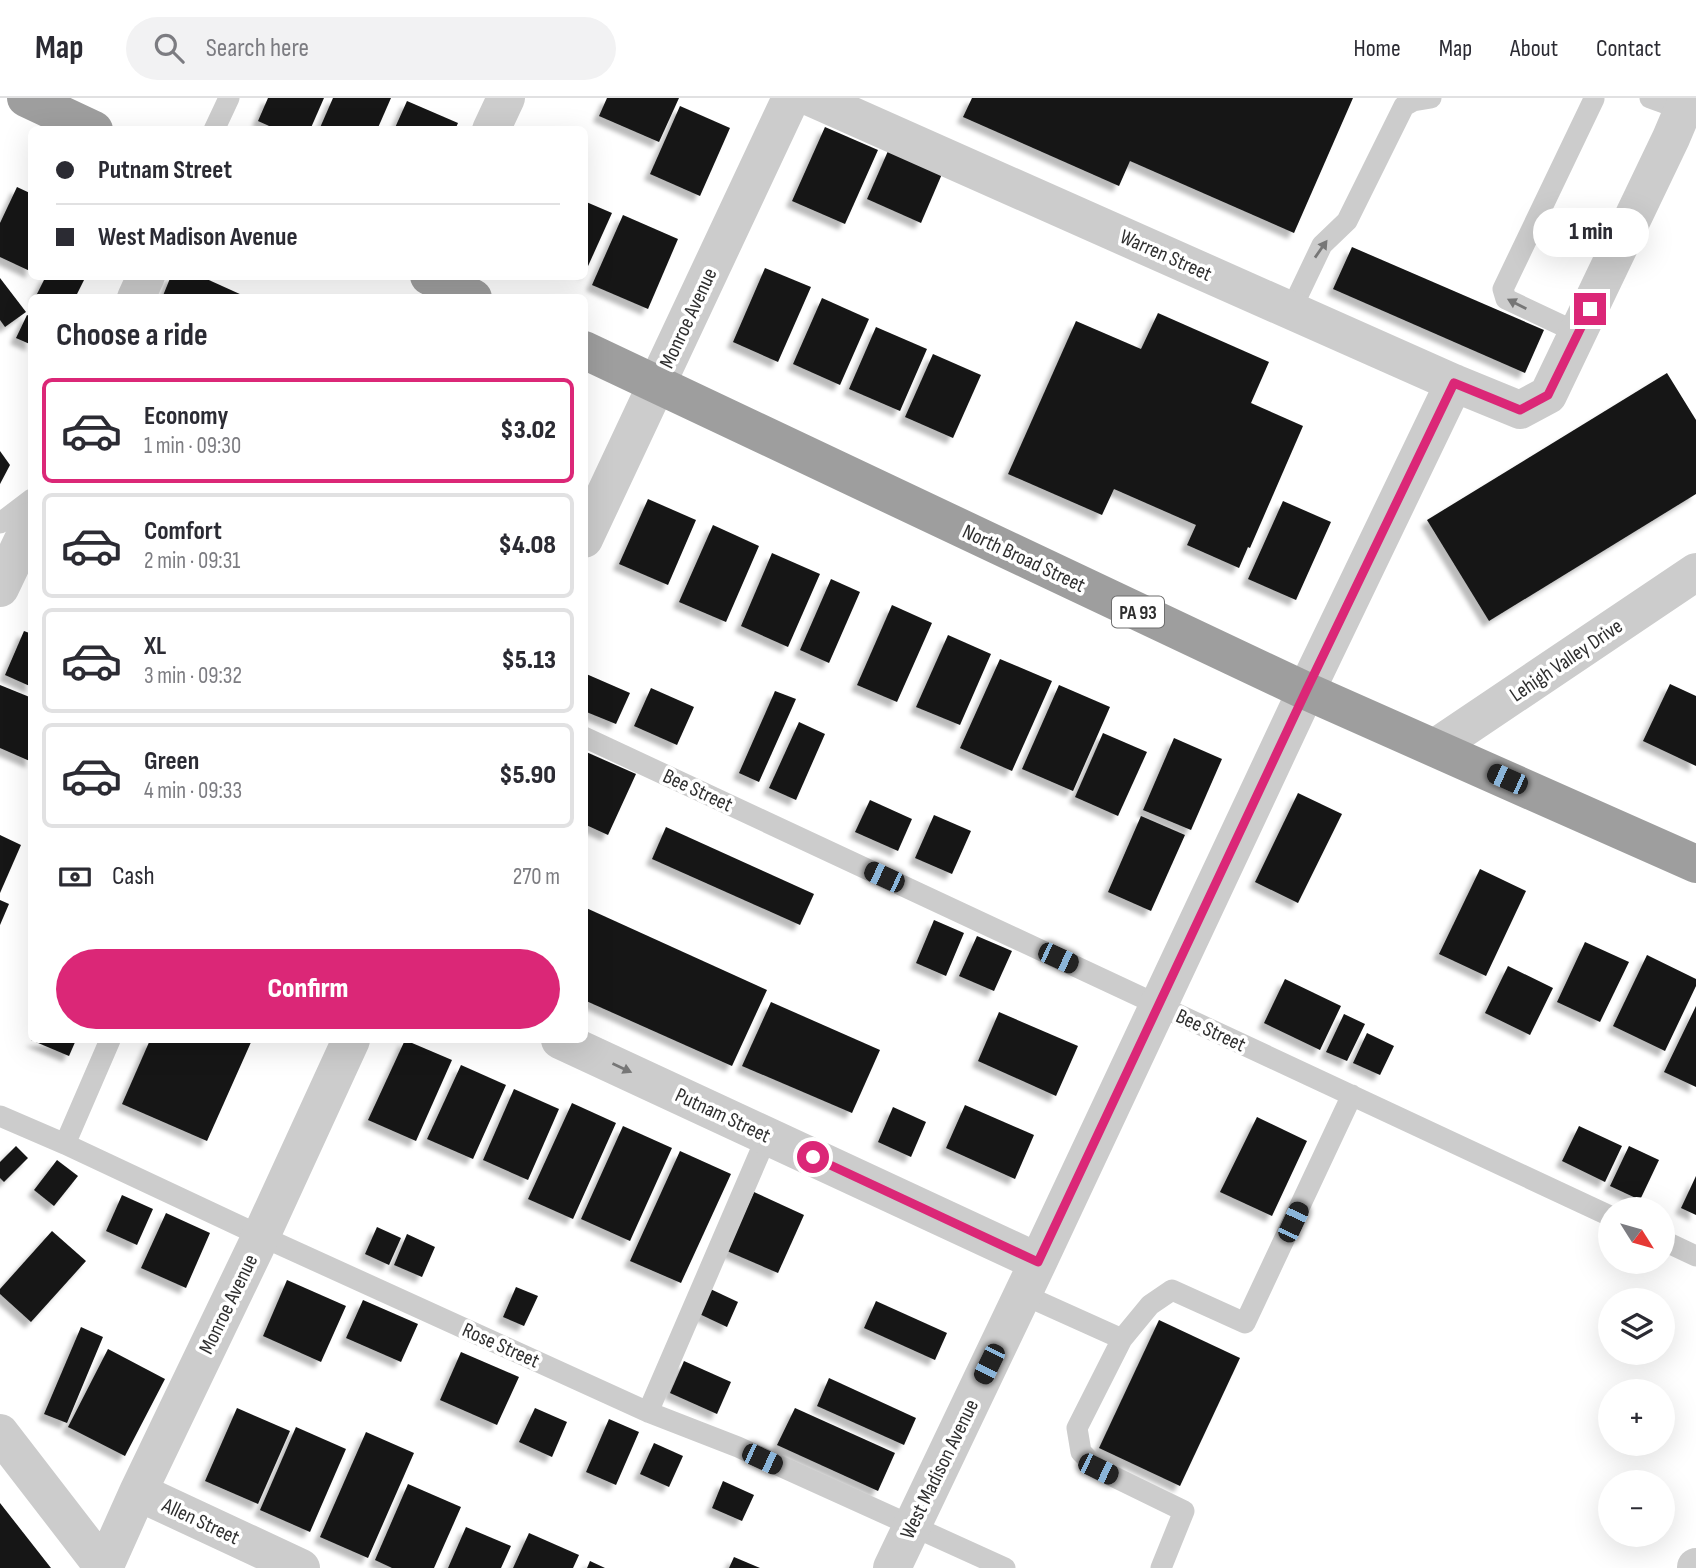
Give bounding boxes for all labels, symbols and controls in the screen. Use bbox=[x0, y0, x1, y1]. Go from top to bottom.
search box bbox=[126, 17, 616, 80]
text: Map bbox=[35, 28, 84, 68]
icon: search bbox=[150, 29, 188, 67]
text: Search here bbox=[206, 33, 309, 64]
text: Home bbox=[1353, 34, 1401, 63]
text: Map bbox=[1439, 34, 1472, 63]
text: About bbox=[1510, 34, 1558, 63]
text: Contact bbox=[1596, 34, 1661, 63]
text: Putnam Street bbox=[98, 155, 232, 186]
callout: 1 min bbox=[1532, 208, 1648, 256]
text: 1 min bbox=[1569, 218, 1613, 246]
text: West Madison Avenue bbox=[98, 222, 298, 253]
street label: Warren Street bbox=[1116, 224, 1216, 287]
one-way arrow bbox=[1314, 239, 1327, 259]
street label: Monroe Avenue bbox=[654, 264, 723, 372]
route end bbox=[1574, 293, 1606, 325]
one-way arrow bbox=[1507, 298, 1527, 309]
text: Choose a ride bbox=[56, 316, 208, 355]
icon: car bbox=[60, 399, 123, 462]
text: Economy bbox=[144, 401, 228, 432]
text: $3.02 bbox=[500, 415, 556, 446]
text: 1 min · 09:30 bbox=[144, 432, 241, 460]
icon: car bbox=[60, 514, 123, 577]
text: Comfort bbox=[144, 516, 222, 547]
street label: North Broad Street bbox=[958, 519, 1089, 598]
text: $4.08 bbox=[499, 530, 556, 561]
text: 2 min · 09:31 bbox=[144, 547, 240, 575]
road number: PA 93 bbox=[1112, 597, 1164, 628]
street label: Lehigh Valley Drive bbox=[1505, 614, 1627, 707]
icon: car bbox=[60, 629, 123, 692]
text: XL bbox=[144, 631, 166, 662]
text: $5.13 bbox=[502, 645, 556, 676]
text: 3 min · 09:32 bbox=[144, 662, 242, 690]
icon: car bbox=[60, 744, 123, 807]
text: Green bbox=[144, 746, 199, 777]
text: $5.90 bbox=[499, 760, 556, 791]
car bbox=[1484, 761, 1531, 797]
street label: Bee Street bbox=[659, 764, 737, 817]
text: 4 min · 09:33 bbox=[144, 777, 242, 805]
icon: cash bbox=[56, 858, 94, 896]
car bbox=[861, 859, 908, 895]
text: Cash bbox=[112, 861, 155, 892]
text: 270 m bbox=[513, 863, 560, 891]
car bbox=[1035, 940, 1082, 976]
button: Confirm bbox=[56, 949, 560, 1029]
street label: Bee Street bbox=[1172, 1004, 1250, 1057]
one-way arrow bbox=[612, 1062, 632, 1074]
street label: Putnam Street bbox=[671, 1083, 774, 1148]
route start bbox=[797, 1141, 829, 1173]
north arrow bbox=[1598, 1197, 1675, 1274]
map controls bbox=[1598, 1197, 1675, 1547]
car bbox=[1275, 1199, 1312, 1245]
street label: Monroe Avenue bbox=[194, 1250, 263, 1358]
button: layers bbox=[1598, 1288, 1675, 1365]
street label: Rose Street bbox=[458, 1317, 543, 1374]
car bbox=[971, 1341, 1008, 1387]
button: + bbox=[1598, 1379, 1675, 1456]
street label: West Madison Avenue bbox=[895, 1395, 984, 1543]
car bbox=[739, 1441, 786, 1477]
car bbox=[1075, 1450, 1122, 1488]
button: − bbox=[1598, 1470, 1675, 1547]
street label: Allen Street bbox=[157, 1492, 243, 1550]

